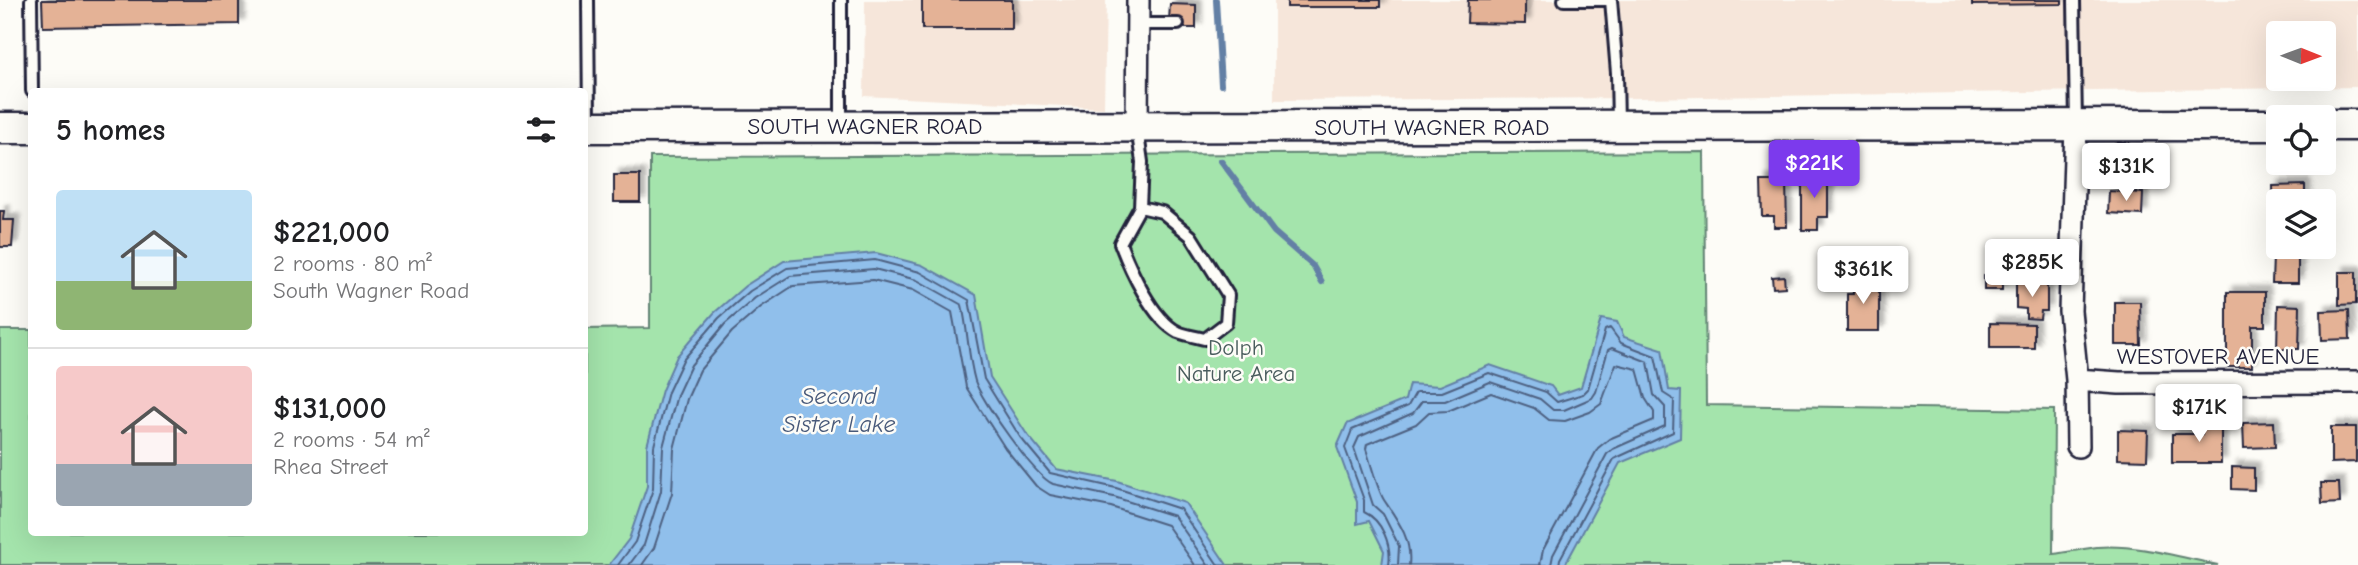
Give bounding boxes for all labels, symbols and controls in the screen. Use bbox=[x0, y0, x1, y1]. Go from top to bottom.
north arrow bbox=[2266, 21, 2336, 91]
map controls bbox=[2266, 21, 2336, 259]
button: locate bbox=[2266, 105, 2336, 175]
icon: filters bbox=[522, 111, 560, 149]
text: 5 homes bbox=[56, 113, 165, 148]
street label: SOUTH WAGNER ROAD bbox=[748, 113, 982, 140]
street label: SOUTH WAGNER ROAD bbox=[1315, 114, 1549, 141]
pin: $221K bbox=[1765, 140, 1863, 200]
pin: $131K bbox=[2077, 144, 2175, 203]
text: $221K bbox=[1785, 149, 1843, 176]
text: $131K bbox=[2098, 152, 2154, 179]
button: layers bbox=[2266, 189, 2336, 259]
text: $221,000 bbox=[273, 215, 390, 250]
icon: home bbox=[112, 218, 196, 302]
pin: $285K bbox=[1983, 240, 2081, 299]
pin: $361K bbox=[1814, 246, 1912, 306]
text: $285K bbox=[2001, 248, 2063, 275]
text: 2 rooms · 80 m² bbox=[273, 250, 432, 277]
text: $361K bbox=[1833, 255, 1893, 282]
text: South Wagner Road bbox=[273, 277, 469, 304]
park label: Dolph Nature Area bbox=[1177, 334, 1295, 387]
street label: WESTOVER AVENUE bbox=[2117, 343, 2319, 370]
water label: Second Sister Lake bbox=[782, 382, 896, 438]
pin: $171K bbox=[2150, 384, 2248, 444]
text: $131,000 bbox=[273, 391, 387, 426]
text: $171K bbox=[2171, 393, 2227, 420]
icon: home bbox=[112, 394, 196, 478]
text: 2 rooms · 54 m² bbox=[273, 426, 430, 453]
text: Rhea Street bbox=[273, 453, 388, 480]

